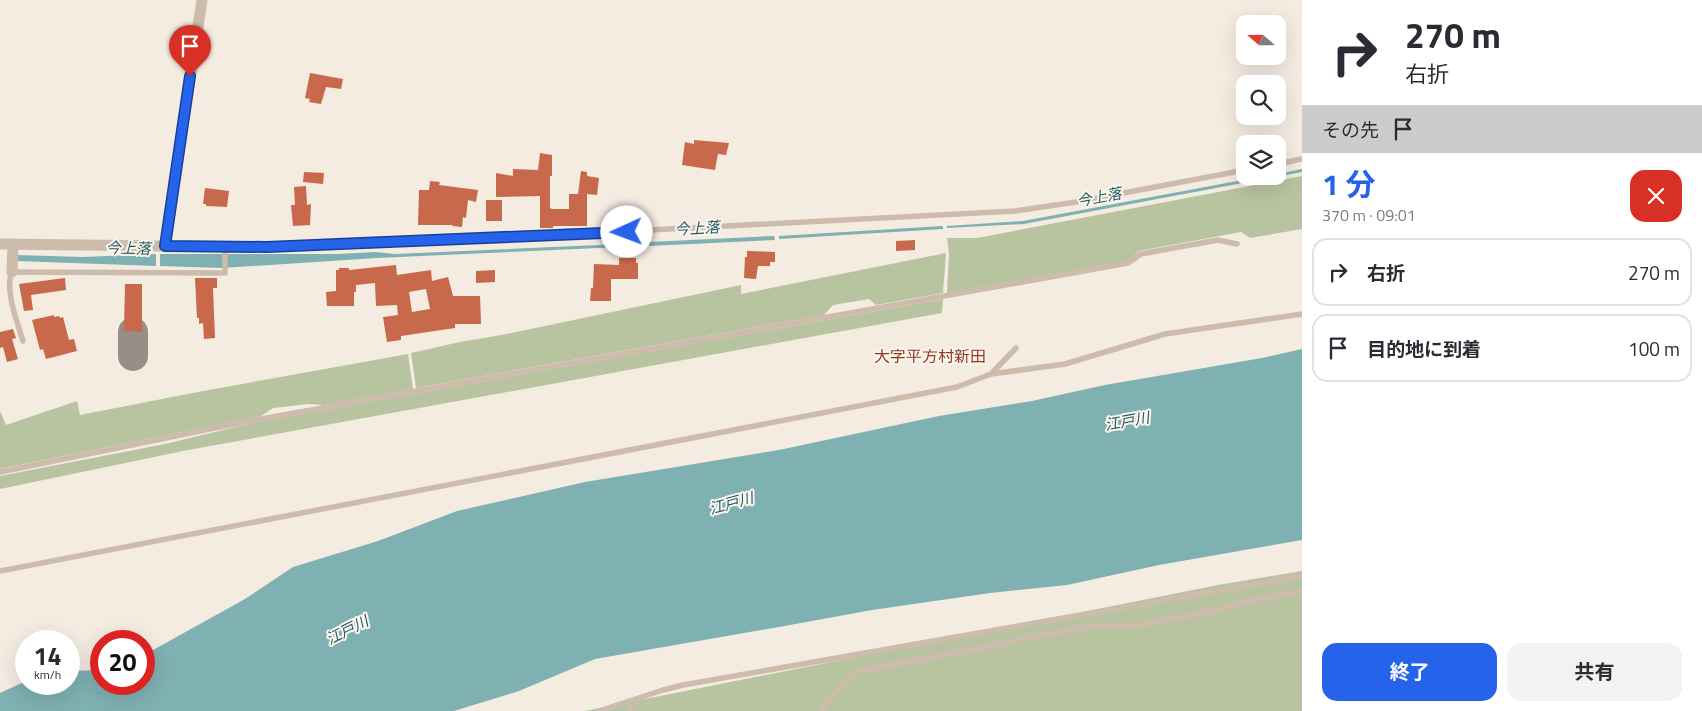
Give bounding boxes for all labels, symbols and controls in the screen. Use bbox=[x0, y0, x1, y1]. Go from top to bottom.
text: 270 m bbox=[1405, 8, 1501, 62]
north arrow bbox=[1236, 15, 1286, 65]
map controls bbox=[1236, 15, 1286, 185]
icon: right bbox=[1322, 20, 1387, 85]
pin bbox=[169, 25, 211, 76]
icon: arrive bbox=[176, 32, 204, 60]
text: 右折 bbox=[1405, 57, 1449, 91]
button: search bbox=[1236, 75, 1286, 125]
text: その先 bbox=[1322, 115, 1379, 144]
icon: arrive bbox=[1389, 115, 1417, 143]
button: layers bbox=[1236, 135, 1286, 185]
text: 1 分 bbox=[1322, 161, 1375, 207]
button: close bbox=[1630, 170, 1682, 222]
water label: 今上落 bbox=[1075, 181, 1125, 213]
text: 370 m · 09:01 bbox=[1322, 203, 1416, 227]
position arrow bbox=[600, 205, 652, 257]
water label: 今上落 bbox=[674, 215, 722, 241]
water label: 今上落 bbox=[105, 236, 153, 260]
icon: right bbox=[1324, 258, 1352, 286]
text: 右折 bbox=[1367, 258, 1405, 287]
text: 270 m bbox=[1628, 258, 1680, 287]
icon: arrive bbox=[1324, 334, 1352, 362]
text: 目的地に到着 bbox=[1367, 334, 1481, 363]
text: 100 m bbox=[1628, 334, 1680, 363]
district label: 大字平方村新田 bbox=[874, 344, 986, 368]
water label: 江戸川 bbox=[1103, 405, 1153, 436]
water label: 江戸川 bbox=[706, 486, 758, 520]
water label: 江戸川 bbox=[322, 609, 374, 650]
speed limit sign: 20 bbox=[90, 630, 155, 695]
text: 14 bbox=[33, 637, 62, 675]
button: 終了 bbox=[1322, 643, 1497, 701]
button: 共有 bbox=[1507, 643, 1682, 701]
text: km/h bbox=[34, 665, 61, 684]

